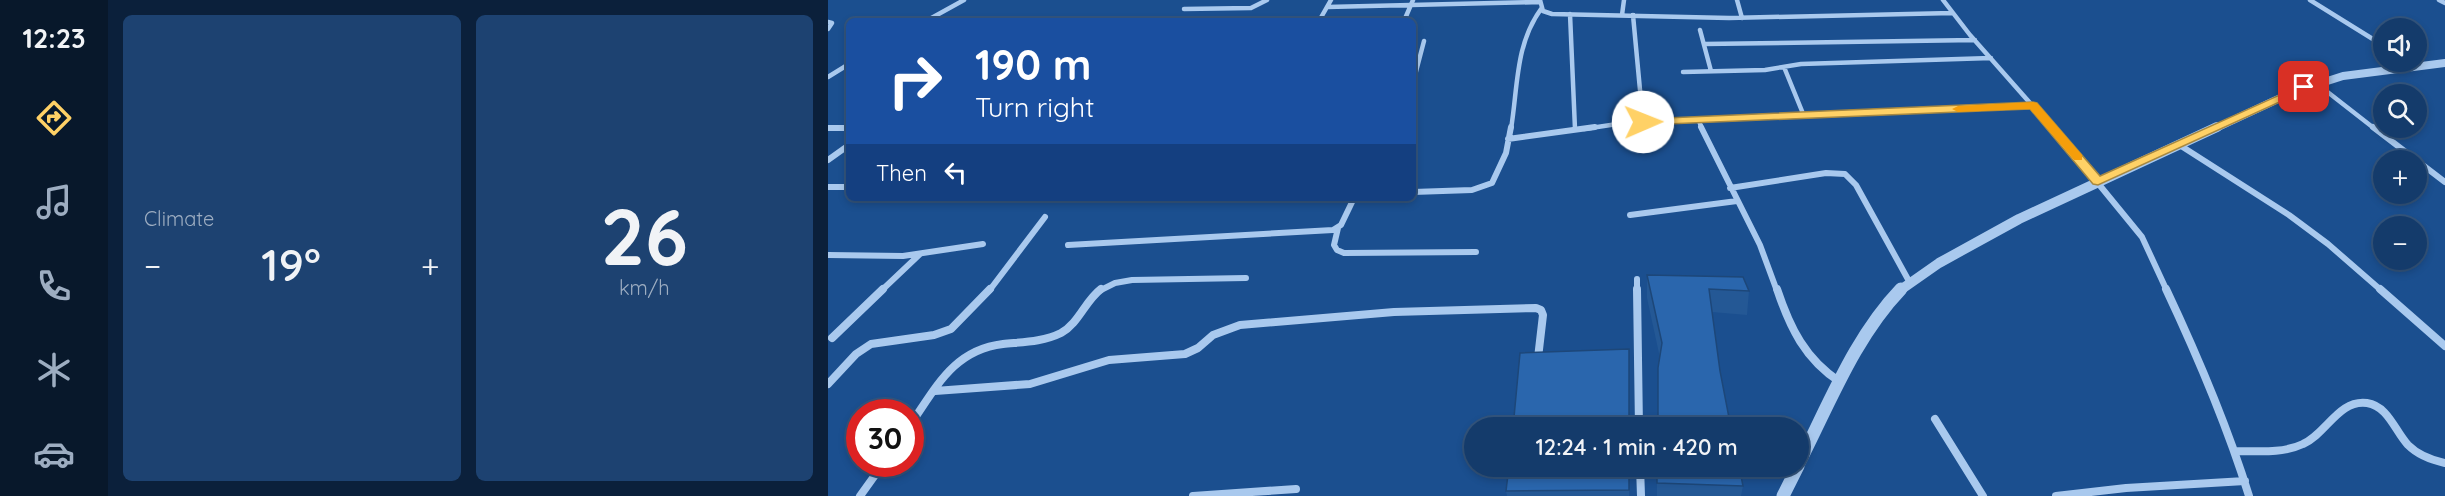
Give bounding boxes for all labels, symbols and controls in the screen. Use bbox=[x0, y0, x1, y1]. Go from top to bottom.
map controls bbox=[2373, 18, 2427, 270]
button: sound bbox=[2373, 18, 2427, 72]
text: 12:23 bbox=[22, 21, 86, 55]
text: 190 m bbox=[975, 38, 1091, 91]
icon: right bbox=[876, 42, 954, 120]
pin bbox=[2278, 61, 2329, 112]
icon: arrive bbox=[2287, 70, 2320, 103]
button: search bbox=[2373, 84, 2427, 138]
text: Turn right bbox=[975, 90, 1094, 124]
position arrow bbox=[1611, 90, 1675, 154]
icon: directions bbox=[33, 97, 75, 139]
button: + bbox=[2373, 150, 2427, 204]
icon: left bbox=[939, 156, 972, 189]
text: Then bbox=[876, 159, 927, 187]
icon: music bbox=[33, 181, 75, 223]
text: 26 bbox=[600, 187, 688, 285]
text: Climate bbox=[144, 206, 214, 231]
button: − bbox=[2373, 216, 2427, 270]
text: 19° bbox=[261, 236, 321, 292]
text: − bbox=[144, 245, 161, 286]
text: + bbox=[421, 245, 439, 286]
icon: phone bbox=[33, 265, 75, 307]
text: km/h bbox=[619, 275, 670, 300]
icon: climate bbox=[33, 349, 75, 391]
speed limit sign: 30 bbox=[846, 399, 924, 477]
icon: car bbox=[33, 433, 75, 475]
text: 12:24 · 1 min · 420 m bbox=[1535, 433, 1738, 461]

